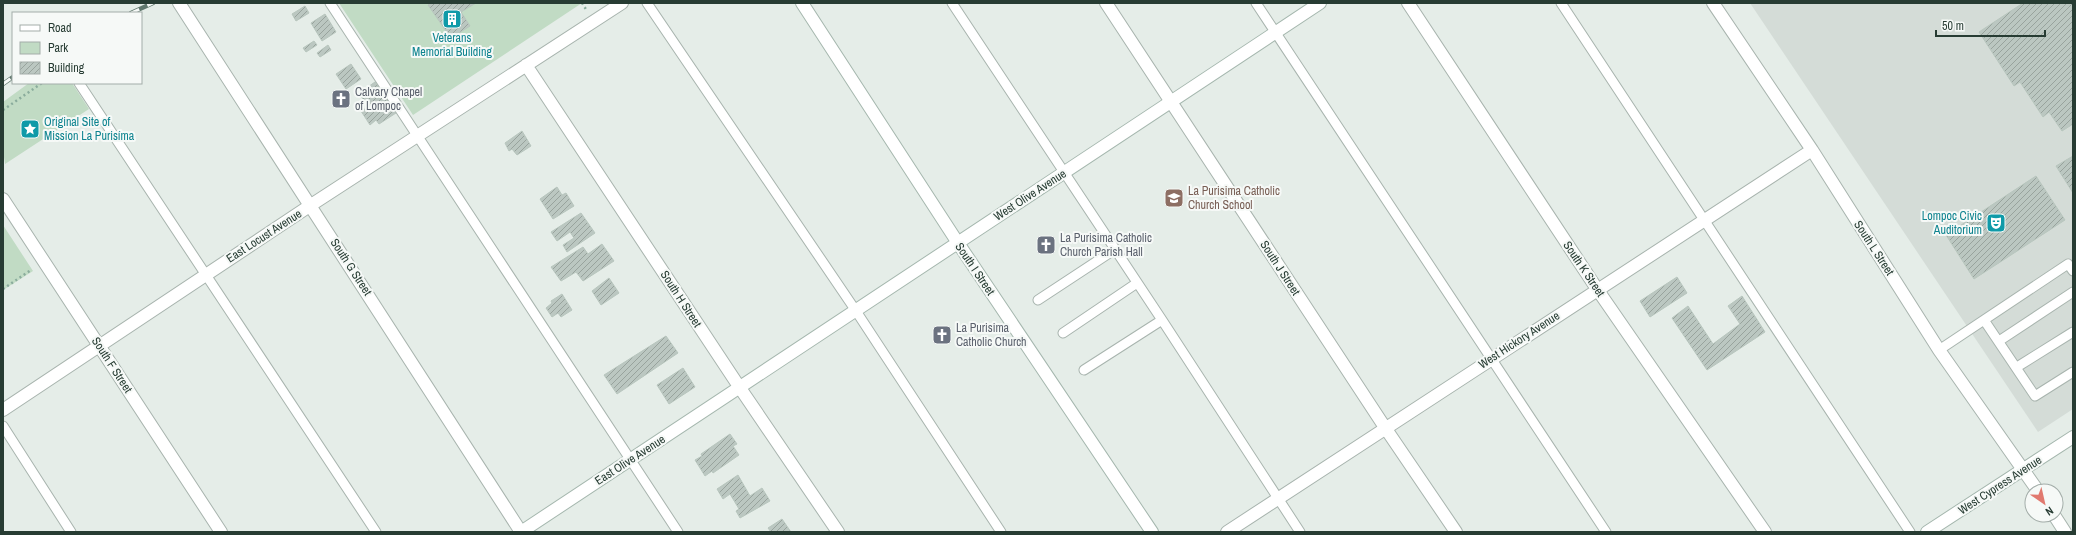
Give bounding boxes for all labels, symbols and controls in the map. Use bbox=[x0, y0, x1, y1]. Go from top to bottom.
building icon: Veterans Memorial Building bbox=[441, 8, 463, 30]
legend bbox=[12, 12, 142, 84]
scale bar bbox=[1936, 12, 2045, 38]
text: 50 m bbox=[1942, 18, 1964, 34]
text: Road bbox=[48, 20, 72, 36]
place label: Veterans Memorial Building bbox=[412, 30, 492, 60]
text: Park bbox=[48, 40, 68, 56]
text: Building bbox=[48, 60, 85, 76]
place label: Calvary Chapel of Lompoc bbox=[355, 84, 422, 114]
church icon: Calvary Chapel of Lompoc bbox=[330, 88, 352, 110]
place label: Original Site of Mission La Purisíma bbox=[44, 114, 135, 144]
place icon: Original Site of Mission La Purisíma bbox=[19, 118, 41, 140]
street label: West Olive Avenue bbox=[991, 166, 1069, 224]
place label: La Purisima Catholic Church School bbox=[1188, 183, 1280, 213]
school or university icon: La Purisima Catholic Church School bbox=[1163, 187, 1185, 209]
street label: East Locust Avenue bbox=[223, 206, 305, 266]
place label: Lompoc Civic Auditorium bbox=[1922, 208, 1982, 238]
theatre icon: Lompoc Civic Auditorium bbox=[1985, 212, 2007, 234]
street label: South L Street bbox=[1850, 217, 1898, 279]
place label: La Purisima Catholic Church Parish Hall bbox=[1060, 230, 1152, 260]
church icon: La Purisima Catholic Church Parish Hall bbox=[1035, 234, 1057, 256]
street label: South G Street bbox=[327, 235, 376, 299]
street label: South J Street bbox=[1256, 237, 1304, 299]
street label: South K Street bbox=[1559, 238, 1609, 300]
street label: South I Street bbox=[952, 240, 999, 299]
street label: South H Street bbox=[657, 268, 705, 331]
street label: West Hickory Avenue bbox=[1475, 308, 1563, 372]
place label: La Purisima Catholic Church bbox=[956, 320, 1027, 350]
church icon: La Purisima Catholic Church bbox=[931, 324, 953, 346]
street label: South F Street bbox=[88, 334, 136, 396]
street label: East Olive Avenue bbox=[592, 431, 668, 489]
street label: West Cypress Avenue bbox=[1955, 452, 2045, 518]
north arrow bbox=[2024, 483, 2064, 523]
text: N bbox=[2043, 504, 2056, 519]

